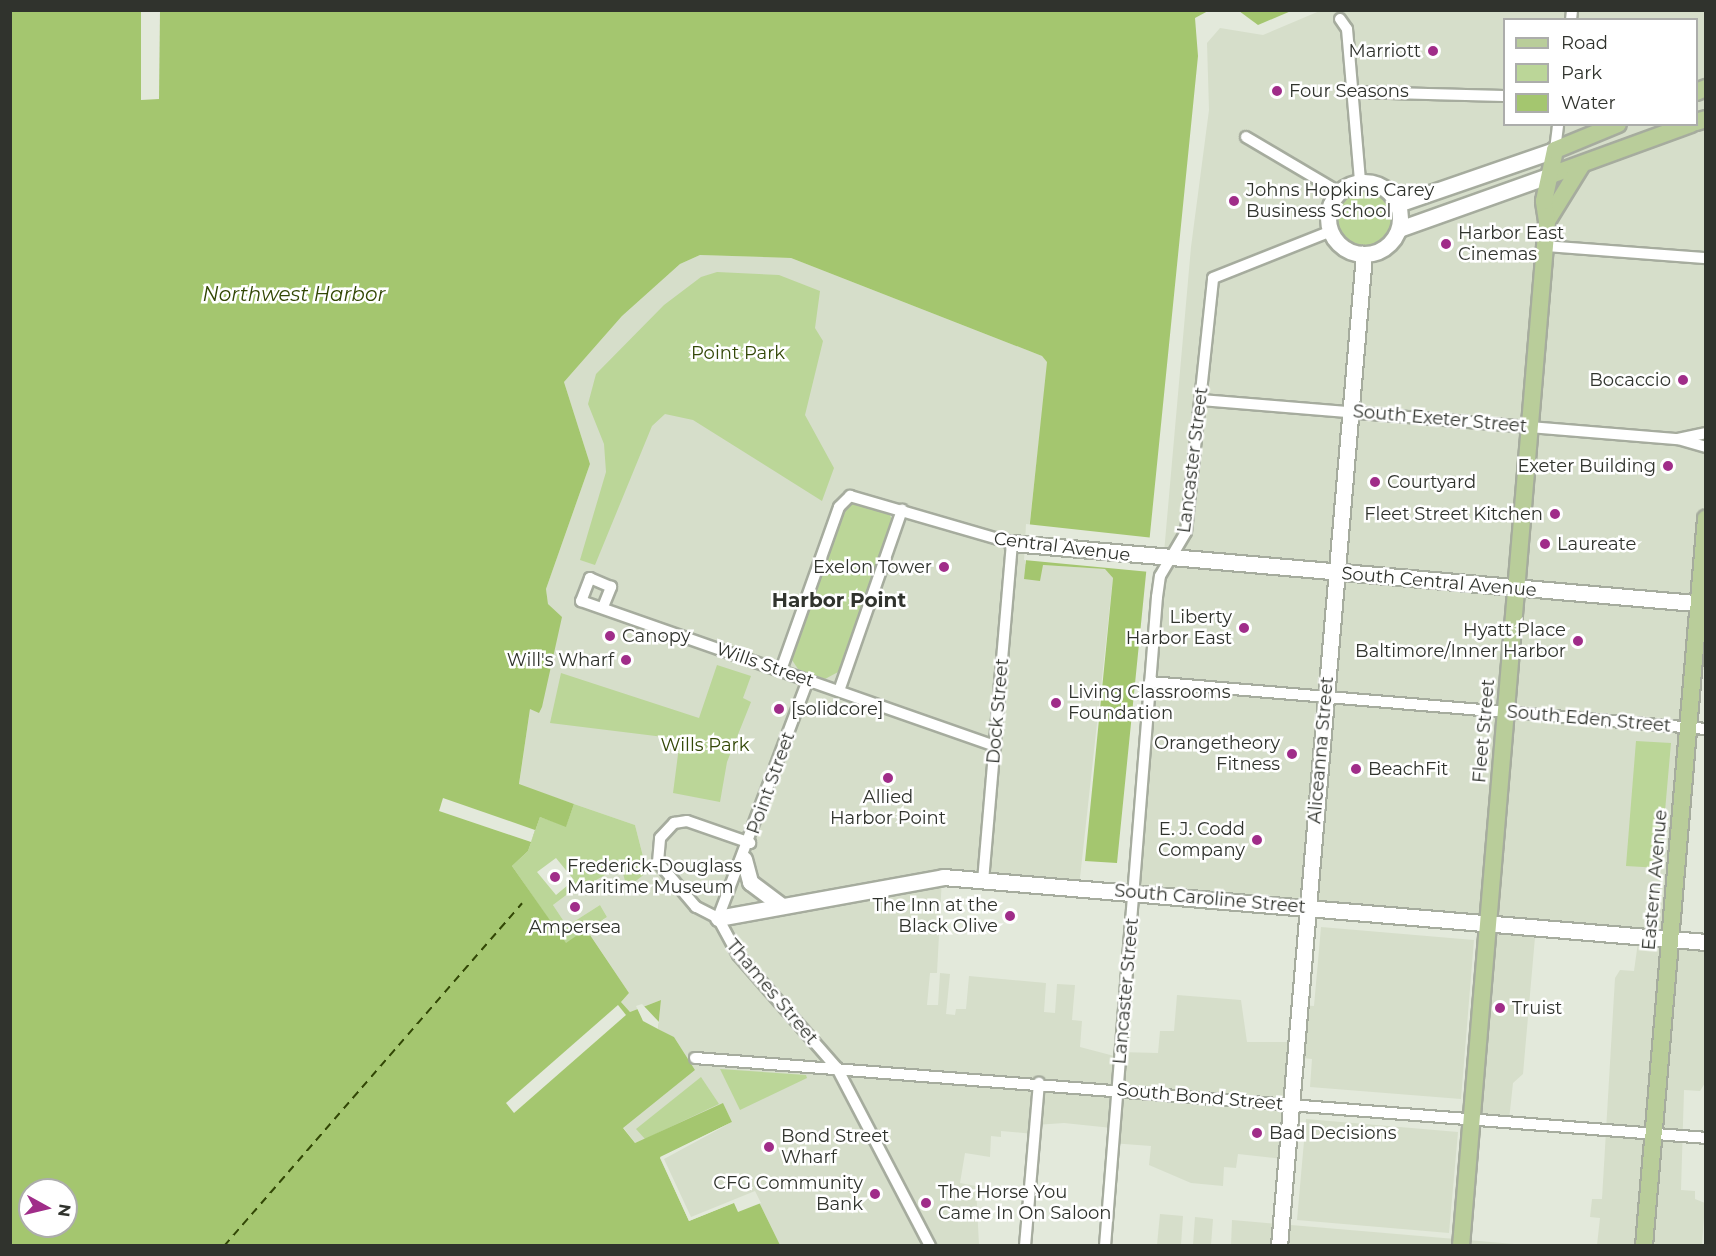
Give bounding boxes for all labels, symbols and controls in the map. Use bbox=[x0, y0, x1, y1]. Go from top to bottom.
legend bbox=[1503, 18, 1698, 126]
text: Road bbox=[1561, 32, 1608, 54]
place label: Marriott bbox=[1349, 40, 1421, 62]
marker: Marriott bbox=[1426, 44, 1440, 58]
text: Park bbox=[1561, 62, 1602, 84]
place label: Four Seasons bbox=[1289, 80, 1409, 102]
marker: Four Seasons bbox=[1270, 84, 1284, 98]
text: Water bbox=[1561, 92, 1616, 114]
place label: Johns Hopkins Carey Business School bbox=[1246, 180, 1434, 222]
marker: Johns Hopkins Carey Business School bbox=[1227, 194, 1241, 208]
place label: Harbor East Cinemas bbox=[1458, 223, 1564, 266]
marker: Harbor East Cinemas bbox=[1439, 237, 1453, 251]
water label: Northwest Harbor bbox=[203, 282, 385, 306]
park label: Point Park bbox=[691, 342, 785, 364]
place label: Bocaccio bbox=[1589, 369, 1671, 391]
marker: Bocaccio bbox=[1676, 373, 1690, 387]
street label: Lancaster Street bbox=[1173, 386, 1213, 534]
street label: South Exeter Street bbox=[1352, 401, 1528, 437]
place label: Exeter Building bbox=[1517, 455, 1656, 477]
marker: Exeter Building bbox=[1661, 459, 1675, 473]
place label: Courtyard bbox=[1387, 471, 1476, 493]
marker: Courtyard bbox=[1368, 475, 1382, 489]
place label: Fleet Street Kitchen bbox=[1364, 503, 1543, 525]
marker: Fleet Street Kitchen bbox=[1548, 507, 1562, 521]
street label: Central Avenue bbox=[993, 528, 1131, 566]
place label: Laureate bbox=[1557, 533, 1636, 555]
marker: Laureate bbox=[1538, 537, 1552, 551]
place label: Exelon Tower bbox=[813, 556, 932, 578]
marker: Exelon Tower bbox=[937, 560, 951, 574]
street label: South Central Avenue bbox=[1340, 563, 1538, 601]
district label: Harbor Point bbox=[772, 588, 906, 612]
place label: Liberty Harbor East bbox=[1126, 607, 1232, 650]
place label: Hyatt Place Baltimore/Inner Harbor bbox=[1355, 620, 1566, 662]
marker: Liberty Harbor East bbox=[1237, 621, 1251, 635]
place label: Canopy bbox=[622, 625, 690, 647]
marker: Canopy bbox=[603, 629, 617, 643]
marker: Hyatt Place Baltimore/Inner Harbor bbox=[1571, 634, 1585, 648]
street label: Wills Street bbox=[713, 638, 817, 692]
place label: Will's Wharf bbox=[507, 649, 614, 671]
marker: Will's Wharf bbox=[619, 653, 633, 667]
street label: Dock Street bbox=[983, 657, 1013, 765]
street label: Aliceanna Street bbox=[1304, 675, 1338, 825]
street label: Fleet Street bbox=[1469, 678, 1499, 784]
place label: Living Classrooms Foundation bbox=[1068, 682, 1230, 724]
marker: Living Classrooms Foundation bbox=[1049, 696, 1063, 710]
place label: [solidcore] bbox=[791, 698, 884, 720]
street label: South Eden Street bbox=[1506, 701, 1672, 737]
marker: [solidcore] bbox=[772, 702, 786, 716]
street label: Point Street bbox=[742, 729, 800, 837]
place label: Orangetheory Fitness bbox=[1154, 733, 1280, 776]
park label: Wills Park bbox=[661, 734, 749, 756]
marker: Orangetheory Fitness bbox=[1285, 747, 1299, 761]
place label: BeachFit bbox=[1368, 758, 1448, 780]
marker: BeachFit bbox=[1349, 762, 1363, 776]
marker: Allied Harbor Point bbox=[881, 771, 895, 785]
place label: Allied Harbor Point bbox=[830, 787, 946, 830]
street label: Eastern Avenue bbox=[1638, 809, 1672, 951]
place label: E. J. Codd Company bbox=[1158, 819, 1245, 862]
marker: E. J. Codd Company bbox=[1250, 833, 1264, 847]
place label: Frederick-Douglass Maritime Museum bbox=[567, 856, 742, 898]
marker: Frederick-Douglass Maritime Museum bbox=[548, 870, 562, 884]
street label: South Caroline Street bbox=[1113, 880, 1307, 918]
place label: The Inn at the Black Olive bbox=[872, 895, 998, 938]
marker: Ampersea bbox=[568, 900, 582, 914]
marker: The Inn at the Black Olive bbox=[1003, 909, 1017, 923]
place label: Ampersea bbox=[529, 916, 621, 938]
street label: Lancaster Street bbox=[1109, 917, 1143, 1065]
street label: Thames Street bbox=[722, 935, 822, 1049]
place label: Truist bbox=[1512, 997, 1562, 1019]
marker: Truist bbox=[1493, 1001, 1507, 1015]
street label: South Bond Street bbox=[1116, 1079, 1284, 1115]
place label: Bad Decisions bbox=[1269, 1122, 1397, 1144]
place label: Bond Street Wharf bbox=[781, 1126, 889, 1168]
marker: Bad Decisions bbox=[1250, 1126, 1264, 1140]
marker: Bond Street Wharf bbox=[762, 1140, 776, 1154]
place label: CFG Community Bank bbox=[713, 1173, 863, 1216]
north arrow bbox=[18, 1178, 78, 1238]
place label: The Horse You Came In On Saloon bbox=[938, 1182, 1112, 1224]
marker: CFG Community Bank bbox=[868, 1187, 882, 1201]
marker: The Horse You Came In On Saloon bbox=[919, 1196, 933, 1210]
text: N bbox=[54, 1203, 75, 1218]

